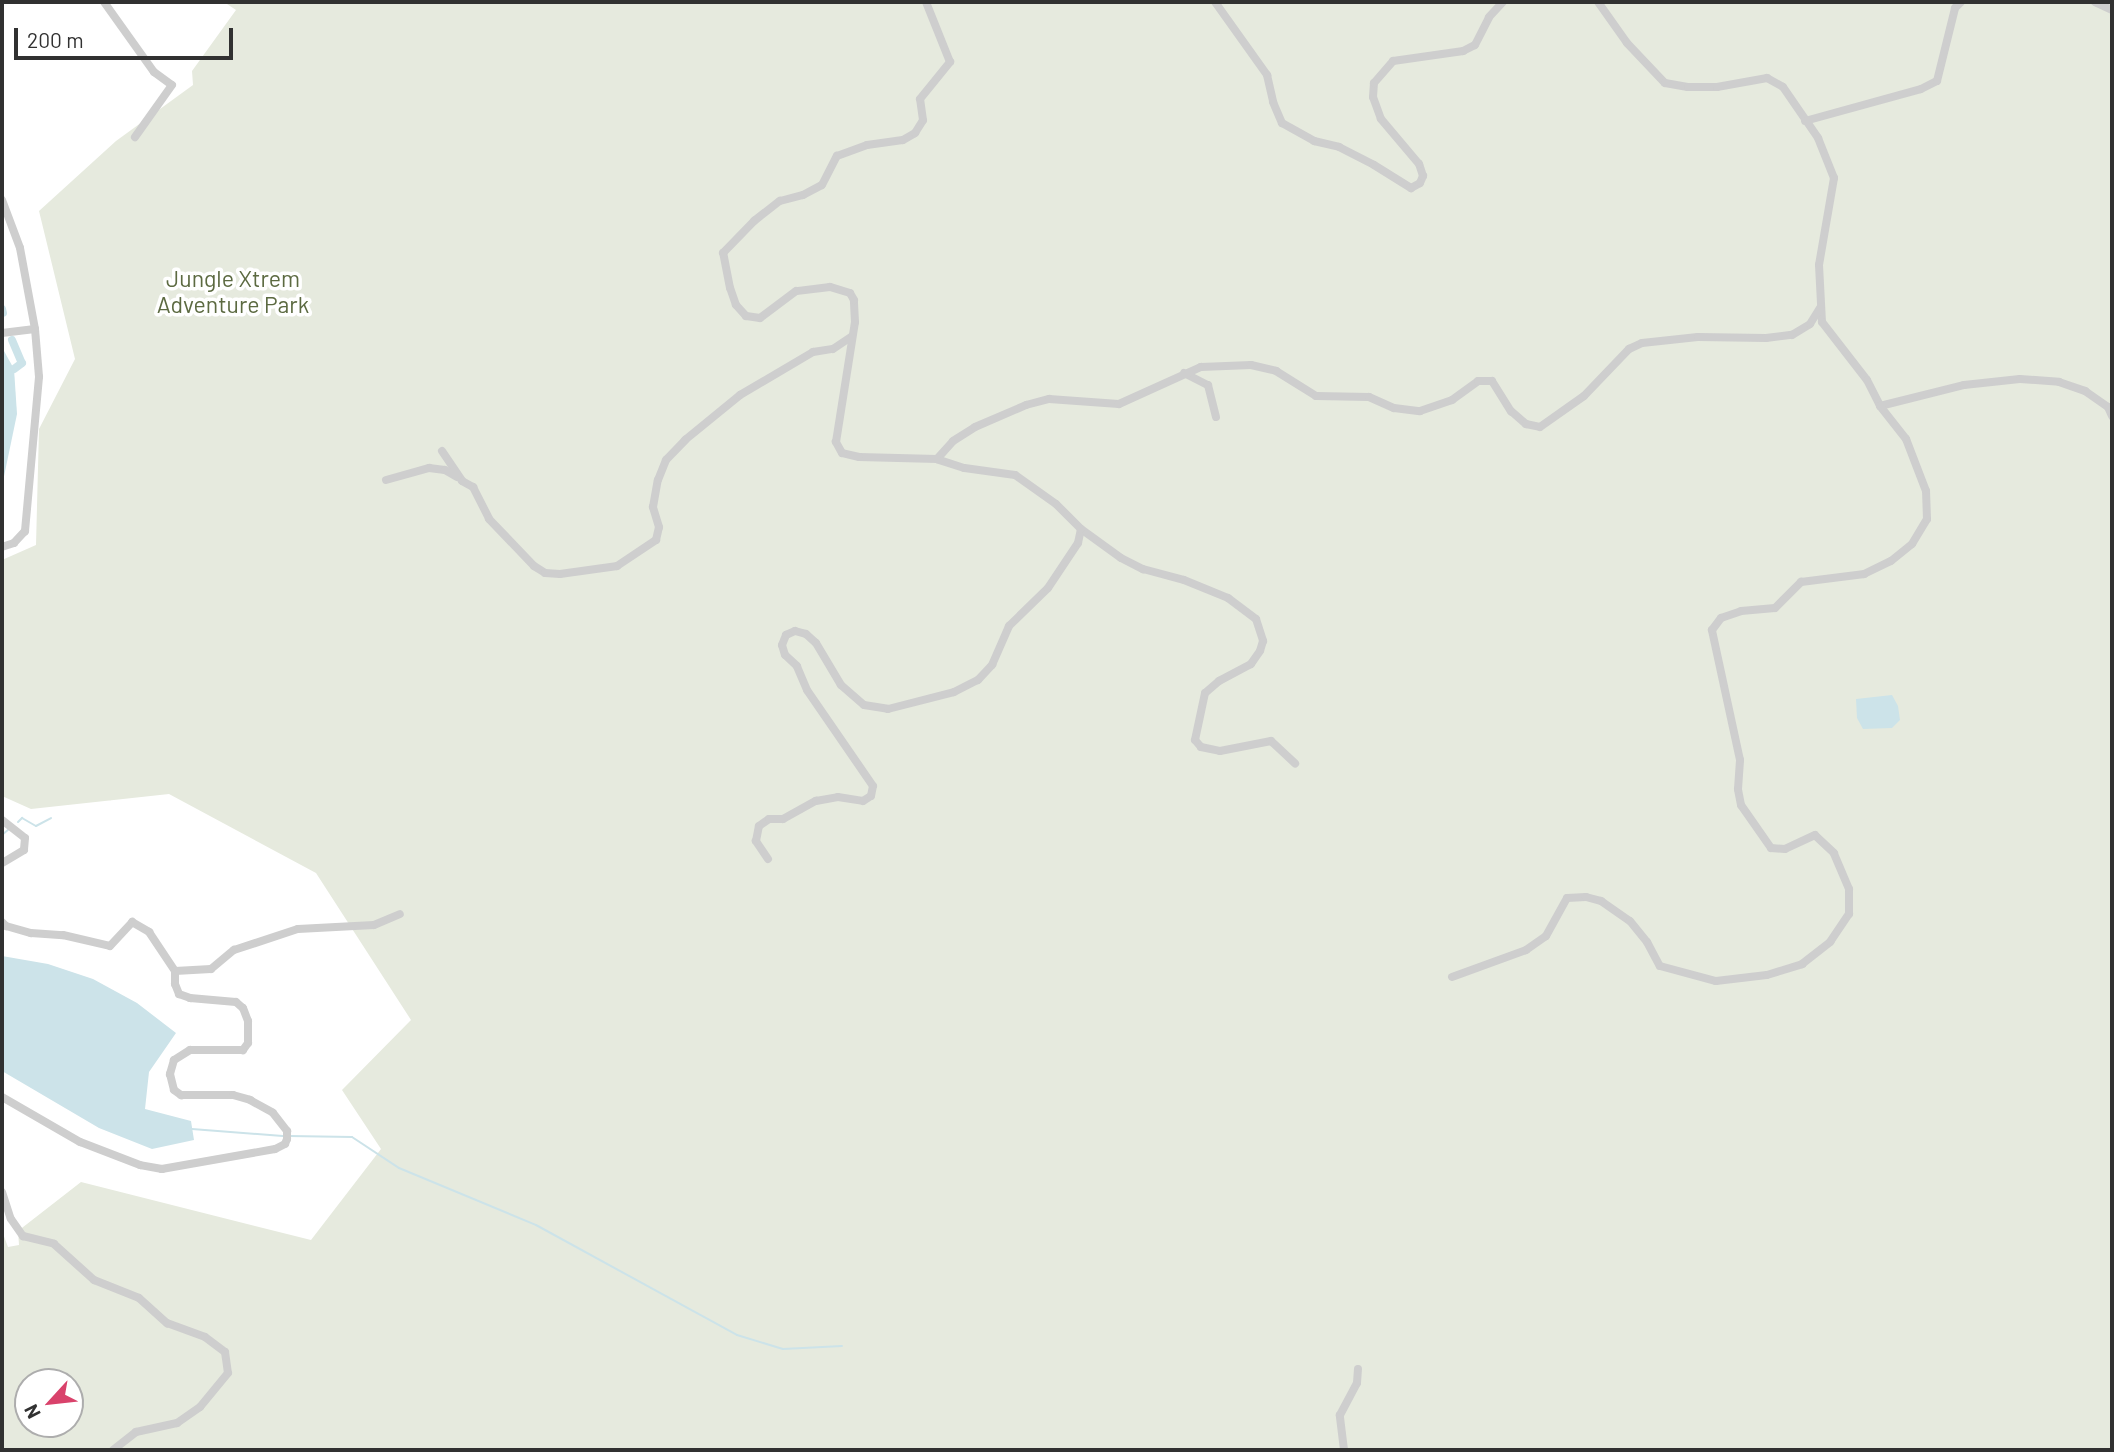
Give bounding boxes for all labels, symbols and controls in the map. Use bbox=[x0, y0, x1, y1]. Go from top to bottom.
scale bar bbox=[18, 14, 236, 58]
text: 200 m bbox=[27, 27, 84, 52]
park label: Jungle Xtrem Adventure Park bbox=[157, 264, 309, 318]
north arrow bbox=[14, 1368, 84, 1438]
text: N bbox=[19, 1401, 45, 1423]

